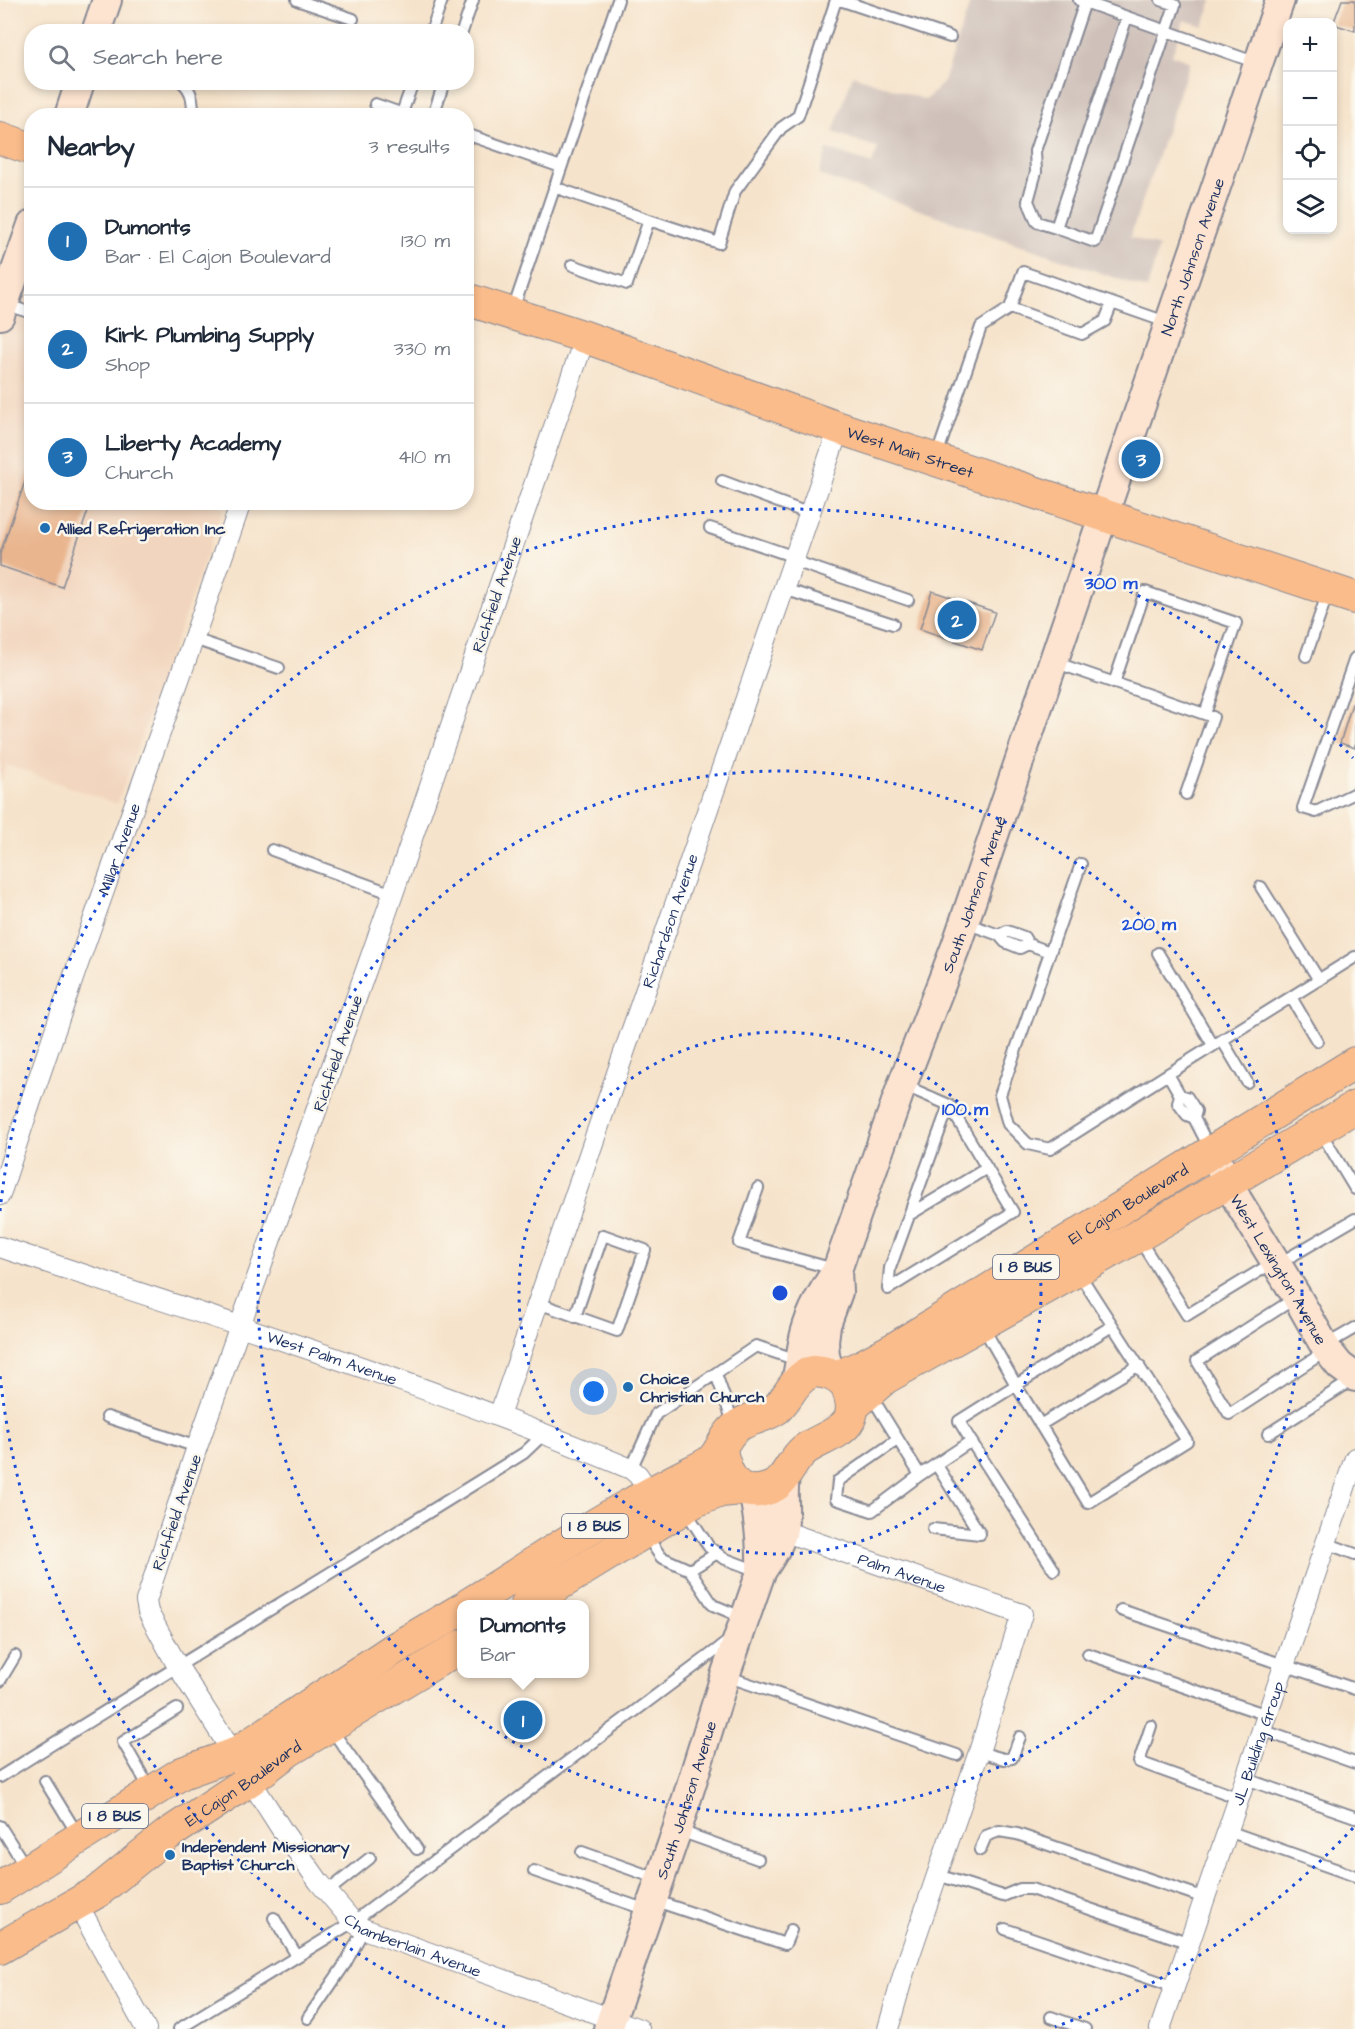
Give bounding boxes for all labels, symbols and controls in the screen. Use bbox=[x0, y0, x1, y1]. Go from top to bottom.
map controls bbox=[1283, 18, 1337, 234]
button: + bbox=[1283, 18, 1337, 72]
search box bbox=[24, 24, 474, 90]
icon: search bbox=[45, 41, 78, 74]
text: Search here bbox=[93, 42, 223, 73]
button: − bbox=[1283, 72, 1337, 126]
button: locate bbox=[1283, 126, 1337, 180]
text: Nearby bbox=[48, 129, 135, 165]
text: 3 results bbox=[368, 133, 450, 161]
street label: North Johnson Avenue bbox=[1156, 175, 1230, 339]
button: layers bbox=[1283, 180, 1337, 234]
text: Dumonts bbox=[105, 212, 191, 243]
text: 1 bbox=[66, 227, 69, 255]
text: 130 m bbox=[401, 227, 450, 255]
text: Bar · El Cajon Boulevard bbox=[105, 243, 331, 271]
text: Kirk Plumbing Supply bbox=[105, 320, 314, 351]
text: 2 bbox=[62, 335, 73, 363]
text: 330 m bbox=[393, 335, 450, 363]
text: Shop bbox=[105, 351, 150, 379]
street label: West Main Street bbox=[844, 421, 977, 484]
text: Liberty Academy bbox=[105, 428, 281, 459]
pin: 3 bbox=[1122, 436, 1160, 482]
text: 3 bbox=[62, 443, 73, 471]
text: 410 m bbox=[398, 443, 450, 471]
text: Church bbox=[105, 459, 173, 487]
place label: Allied Refrigeration Inc bbox=[57, 518, 226, 542]
marker: Allied Refrigeration Inc bbox=[38, 521, 52, 535]
street label: Richfield Avenue bbox=[467, 533, 527, 655]
text: 300 m bbox=[1083, 571, 1139, 596]
pin: 2 bbox=[938, 598, 976, 642]
street label: Millar Avenue bbox=[93, 800, 146, 898]
street label: South Johnson Avenue bbox=[937, 813, 1012, 976]
street label: Richardson Avenue bbox=[637, 851, 704, 991]
text: 200 m bbox=[1121, 912, 1177, 937]
street label: Richfield Avenue bbox=[308, 992, 368, 1114]
text: 100 m bbox=[942, 1097, 989, 1122]
street label: El Cajon Boulevard bbox=[1064, 1159, 1193, 1250]
street label: West Lexington Avenue bbox=[1224, 1190, 1332, 1349]
road number: I 8 BUS bbox=[993, 1255, 1059, 1279]
centre of rings bbox=[770, 1283, 790, 1303]
street label: West Palm Avenue bbox=[264, 1326, 400, 1391]
place label: Choice Christian Church bbox=[640, 1368, 765, 1408]
your location bbox=[579, 1377, 608, 1406]
marker: Choice Christian Church bbox=[621, 1380, 635, 1394]
street label: Richfield Avenue bbox=[147, 1451, 207, 1573]
road number: I 8 BUS bbox=[562, 1514, 628, 1538]
street label: Palm Avenue bbox=[855, 1548, 949, 1599]
popup bbox=[457, 1600, 589, 1678]
text: Dumonts bbox=[480, 1610, 566, 1641]
text: Bar bbox=[480, 1641, 516, 1669]
street label: JL Building Group bbox=[1227, 1679, 1290, 1808]
pin: 1 bbox=[504, 1698, 542, 1742]
street label: South Johnson Avenue bbox=[651, 1718, 722, 1882]
street label: El Cajon Boulevard bbox=[181, 1736, 305, 1832]
road number: I 8 BUS bbox=[82, 1804, 148, 1828]
place label: Independent Missionary Baptist Church bbox=[182, 1836, 350, 1876]
marker: Independent Missionary Baptist Church bbox=[163, 1848, 177, 1862]
street label: Chamberlain Avenue bbox=[338, 1909, 485, 1983]

